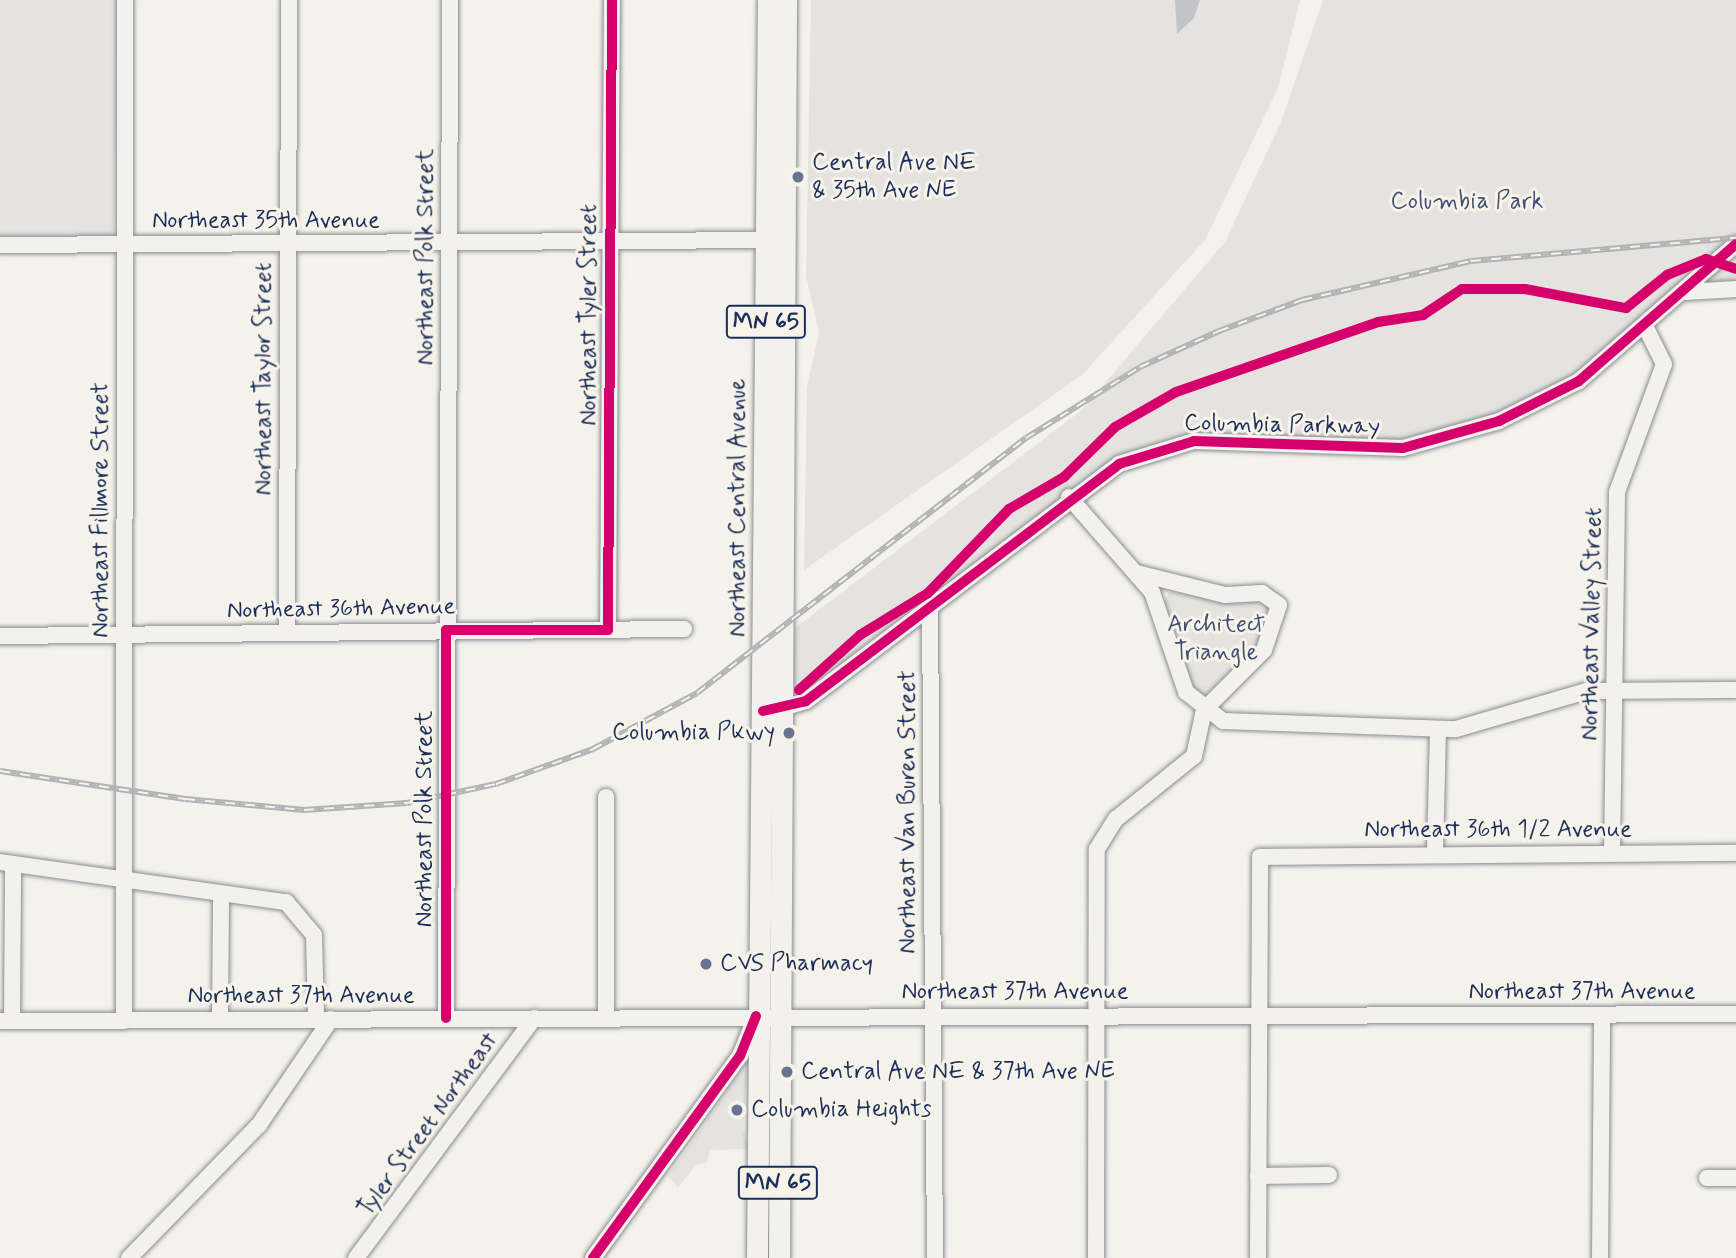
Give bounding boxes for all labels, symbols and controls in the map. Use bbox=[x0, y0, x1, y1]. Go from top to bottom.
street label: Northeast Polk Street bbox=[412, 149, 440, 365]
place label: Central Ave NE & 35th Ave NE bbox=[812, 149, 972, 205]
marker: Central Ave NE & 35th Ave NE bbox=[790, 169, 806, 185]
park label: Columbia Park bbox=[1391, 188, 1543, 216]
street label: Northeast Tyler Street bbox=[575, 202, 603, 428]
street label: Northeast 35th Avenue bbox=[152, 207, 380, 235]
street label: Northeast Taylor Street bbox=[250, 260, 278, 498]
road number: MN 65 bbox=[726, 302, 806, 342]
street label: Northeast Central Avenue bbox=[724, 376, 752, 640]
street label: Northeast Fillmore Street bbox=[87, 383, 115, 637]
street label: Columbia Parkway bbox=[1185, 409, 1379, 441]
street label: Northeast Valley Street bbox=[1576, 505, 1608, 743]
street label: Northeast 36th Avenue bbox=[227, 593, 455, 625]
park label: Architect Triangle bbox=[1167, 611, 1265, 667]
street label: Northeast Van Buren Street bbox=[894, 667, 922, 957]
street label: Northeast Polk Street bbox=[411, 711, 439, 927]
place label: Columbia Pkwy bbox=[612, 719, 775, 747]
marker: Columbia Pkwy bbox=[781, 725, 797, 741]
street label: Northeast 36th 1/2 Avenue bbox=[1364, 816, 1632, 844]
place label: CVS Pharmacy bbox=[720, 950, 873, 978]
marker: CVS Pharmacy bbox=[698, 956, 714, 972]
street label: Northeast 37th Avenue bbox=[901, 978, 1129, 1006]
street label: Northeast 37th Avenue bbox=[1468, 978, 1696, 1006]
street label: Northeast 37th Avenue bbox=[187, 982, 415, 1010]
street label: Tyler Street Northeast bbox=[350, 1025, 506, 1225]
place label: Central Ave NE & 37th Ave NE bbox=[801, 1058, 1111, 1086]
marker: Central Ave NE & 37th Ave NE bbox=[779, 1064, 795, 1080]
place label: Columbia Heights bbox=[751, 1096, 932, 1124]
marker: Columbia Heights bbox=[729, 1102, 745, 1118]
road number: MN 65 bbox=[738, 1164, 818, 1202]

